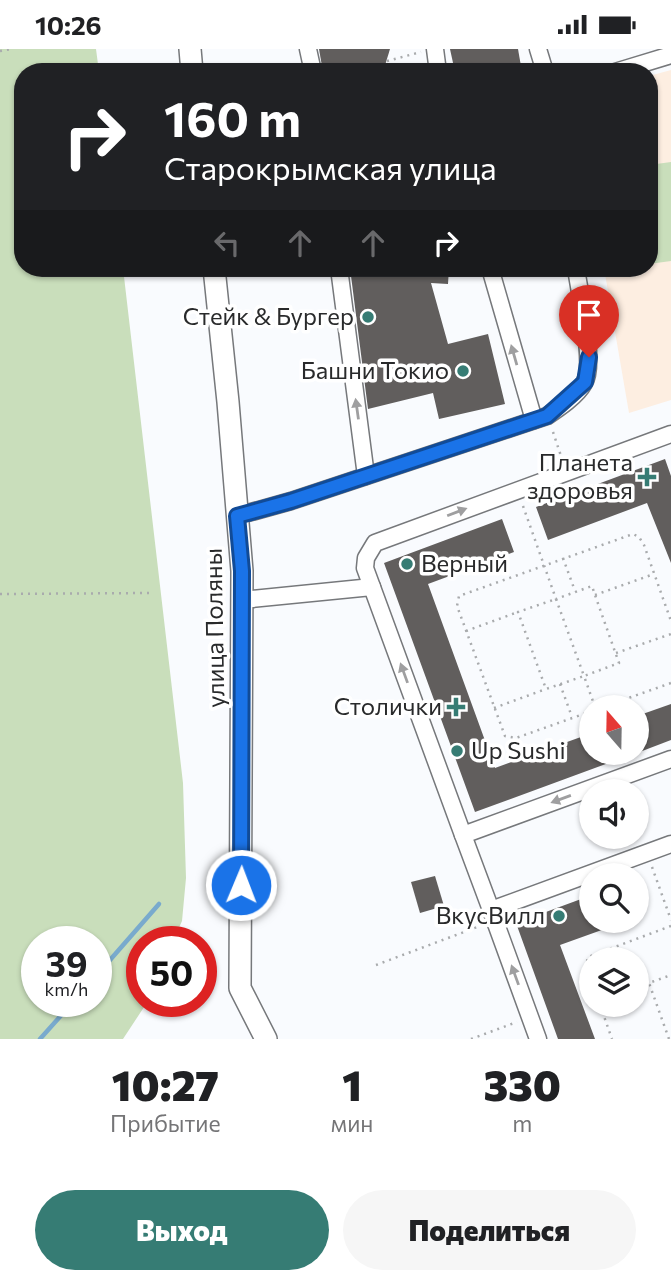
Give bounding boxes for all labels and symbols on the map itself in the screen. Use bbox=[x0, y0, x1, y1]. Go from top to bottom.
pin bbox=[559, 285, 619, 357]
place label: Стейк & Бургер bbox=[183, 301, 354, 330]
marker: Стейк & Бургер bbox=[360, 309, 376, 325]
one-way arrow bbox=[509, 344, 519, 365]
place label: Башни Токио bbox=[301, 355, 449, 384]
marker: Башни Токио bbox=[455, 363, 471, 379]
one-way arrow bbox=[352, 398, 363, 420]
place label: Планета здоровья bbox=[527, 447, 633, 504]
marker: Планета здоровья bbox=[639, 469, 655, 485]
one-way arrow bbox=[447, 507, 468, 518]
street label: улица Поляны bbox=[198, 548, 229, 708]
place label: Верный bbox=[421, 548, 508, 577]
marker: Верный bbox=[399, 556, 415, 572]
one-way arrow bbox=[398, 662, 409, 683]
place label: Столички bbox=[334, 691, 442, 720]
north arrow bbox=[579, 695, 649, 765]
marker: Столички bbox=[448, 699, 464, 715]
place label: Up Sushi bbox=[471, 735, 566, 764]
marker: Up Sushi bbox=[449, 743, 465, 759]
one-way arrow bbox=[550, 794, 571, 805]
position arrow bbox=[204, 848, 278, 922]
place label: ВкусВилл bbox=[436, 900, 545, 929]
marker: ВкусВилл bbox=[551, 908, 567, 924]
speed limit sign: 50 bbox=[126, 926, 217, 1017]
one-way arrow bbox=[509, 964, 520, 985]

